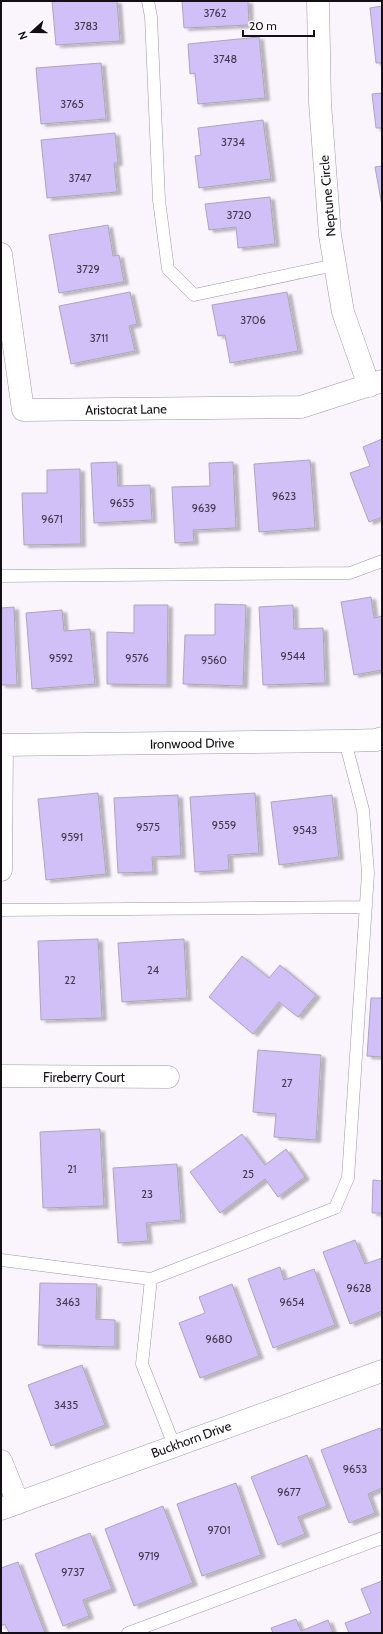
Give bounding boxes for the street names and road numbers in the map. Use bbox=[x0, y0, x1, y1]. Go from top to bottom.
street label: Neptune Circle bbox=[315, 154, 339, 237]
street label: Aristocrat Lane bbox=[85, 400, 167, 418]
street label: Ironwood Drive bbox=[150, 734, 235, 752]
street label: Fireberry Court bbox=[43, 1069, 126, 1085]
street label: Buckhorn Drive bbox=[149, 1417, 233, 1461]

